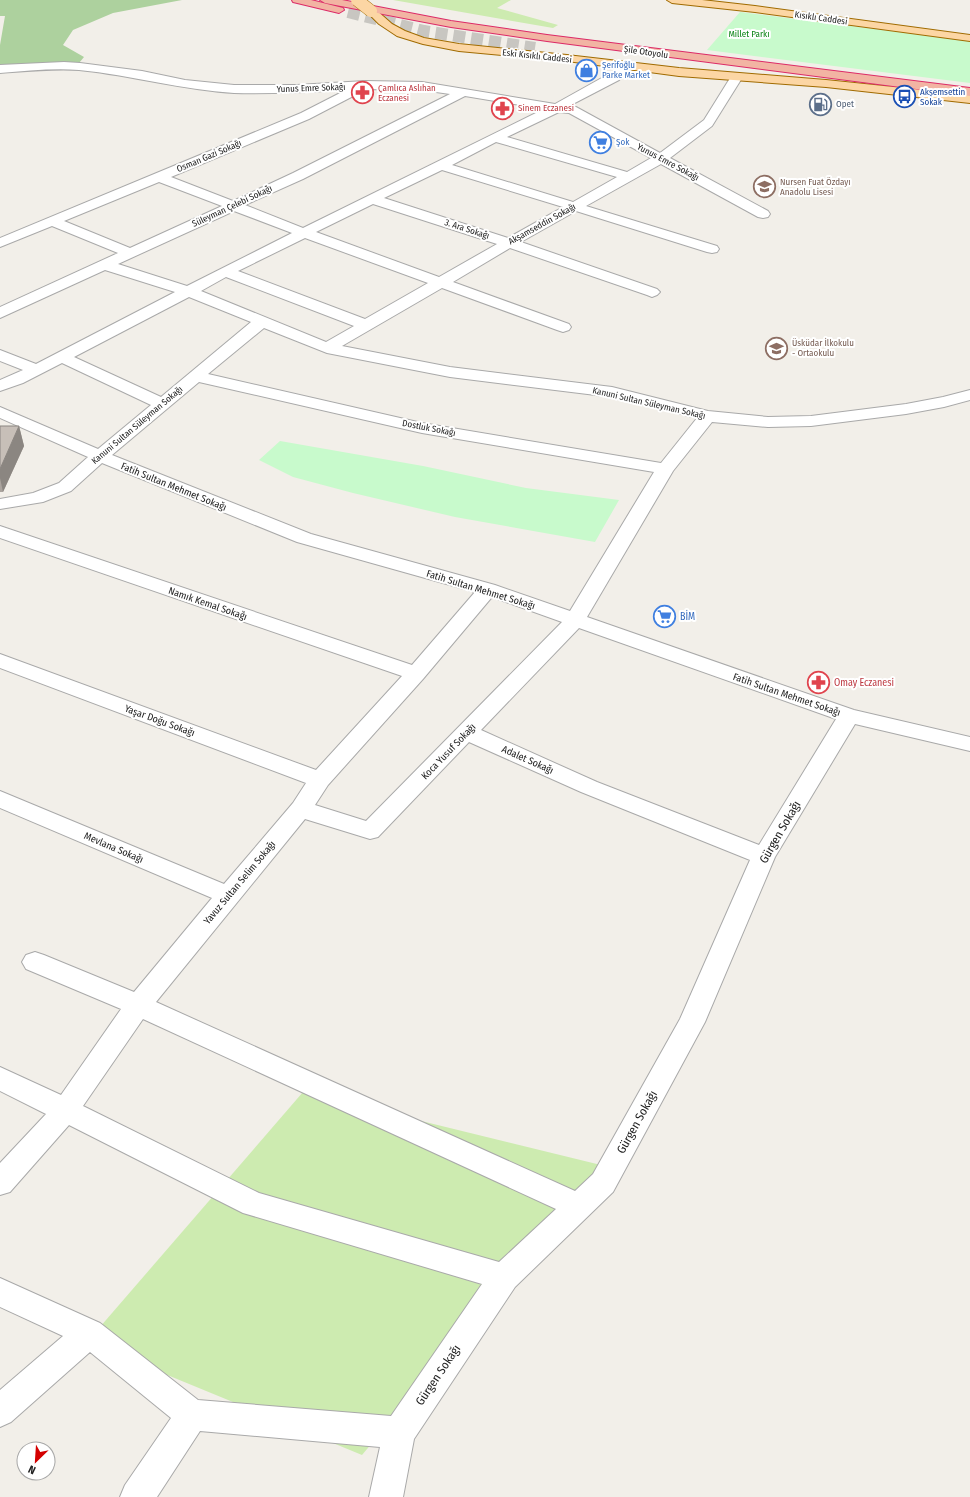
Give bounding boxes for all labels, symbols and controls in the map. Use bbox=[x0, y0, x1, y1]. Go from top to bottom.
street label: Kısıklı Caddesi bbox=[794, 9, 848, 27]
park label: Millet Parkı bbox=[728, 29, 770, 39]
street label: Şile Otoyolu bbox=[623, 44, 669, 60]
street label: Eski Kısıklı Caddesi bbox=[502, 47, 572, 65]
shop icon: Şerifoğlu Parke Market bbox=[573, 57, 599, 83]
place label: Şerifoğlu Parke Market bbox=[602, 60, 650, 80]
pharmacy icon: Çamlıca Aslıhan Eczanesi bbox=[349, 80, 375, 106]
street label: Yunus Emre Sokağı bbox=[276, 82, 346, 94]
place label: Çamlıca Aslıhan Eczanesi bbox=[378, 83, 436, 103]
bus stop icon: Akşemsettin Sokak bbox=[891, 84, 917, 110]
place label: Akşemsettin Sokak bbox=[920, 87, 966, 107]
fuel station icon: Opet bbox=[807, 91, 833, 117]
pharmacy icon: Sinem Eczanesi bbox=[490, 95, 516, 121]
place label: Opet bbox=[836, 99, 854, 109]
place label: Sinem Eczanesi bbox=[518, 103, 574, 113]
supermarket icon: Şok bbox=[587, 129, 613, 155]
place label: Şok bbox=[616, 137, 630, 147]
street label: Osman Gazi Sokağı bbox=[175, 138, 243, 174]
street label: Yunus Emre Sokağı bbox=[635, 141, 701, 183]
school or university icon: Nursen Fuat Özdayı Anadolu Lisesi bbox=[752, 174, 778, 200]
place label: Nursen Fuat Özdayı Anadolu Lisesi bbox=[780, 177, 851, 197]
street label: Süleyman Çelebi Sokağı bbox=[190, 183, 274, 230]
street label: Akşamseddin Sokağı bbox=[507, 201, 577, 247]
street label: 3. Ara Sokağı bbox=[443, 217, 491, 241]
school or university icon: Üsküdar İlkokulu - Ortaokulu bbox=[764, 335, 790, 361]
place label: Üsküdar İlkokulu - Ortaokulu bbox=[792, 338, 854, 358]
street label: Kanuni Sultan Süleyman Sokağı bbox=[90, 384, 184, 466]
street label: Kanuni Sultan Süleyman Sokağı bbox=[592, 385, 706, 421]
street label: Dostluk Sokağı bbox=[401, 418, 457, 438]
street label: Fatih Sultan Mehmet Sokağı bbox=[119, 460, 228, 514]
street label: Fatih Sultan Mehmet Sokağı bbox=[425, 568, 536, 612]
street label: Namık Kemal Sokağı bbox=[167, 585, 249, 623]
supermarket icon: BİM bbox=[651, 603, 677, 629]
place label: BİM bbox=[680, 609, 695, 623]
pharmacy icon: Omay Eczanesi bbox=[805, 669, 831, 695]
street label: Fatih Sultan Mehmet Sokağı bbox=[731, 671, 842, 719]
place label: Omay Eczanesi bbox=[834, 677, 894, 689]
street label: Yaşar Doğu Sokağı bbox=[123, 703, 196, 739]
street label: Koca Yusuf Sokağı bbox=[419, 721, 478, 782]
street label: Adalet Sokağı bbox=[500, 743, 555, 777]
street label: Gürgen Sokağı bbox=[756, 798, 804, 866]
street label: Mevlana Sokağı bbox=[82, 830, 145, 866]
street label: Yavuz Sultan Selim Sokağı bbox=[201, 838, 278, 927]
street label: Gürgen Sokağı bbox=[614, 1088, 660, 1156]
street label: Gürgen Sokağı bbox=[413, 1342, 463, 1408]
north arrow bbox=[16, 1441, 56, 1481]
text: N bbox=[26, 1462, 38, 1477]

